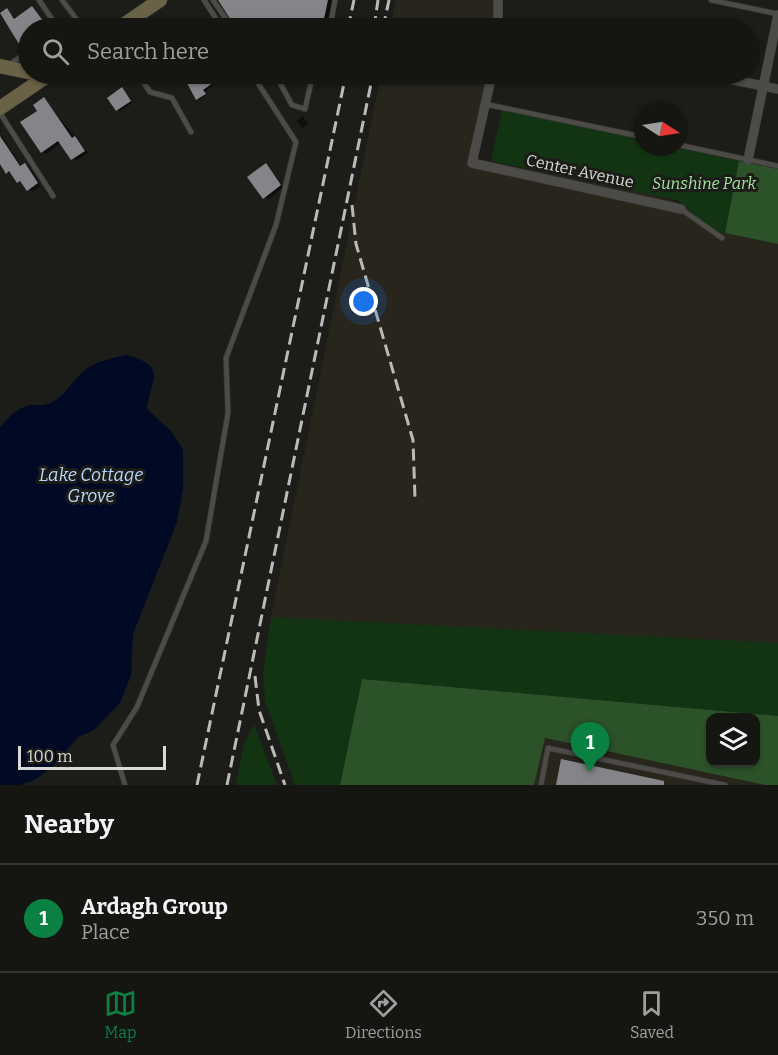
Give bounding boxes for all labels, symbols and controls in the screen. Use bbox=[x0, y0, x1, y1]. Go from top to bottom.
search box bbox=[18, 18, 760, 84]
icon: search bbox=[39, 35, 72, 68]
text: Search here bbox=[87, 38, 209, 65]
north arrow bbox=[634, 102, 688, 156]
street label: Center Avenue bbox=[524, 150, 636, 192]
park label: Sunshine Park bbox=[652, 174, 756, 193]
your location bbox=[349, 287, 378, 316]
water label: Lake Cottage Grove bbox=[39, 464, 143, 507]
map controls bbox=[706, 713, 760, 767]
button: layers bbox=[706, 713, 760, 767]
pin: 1 bbox=[570, 722, 610, 772]
scale bar bbox=[18, 743, 166, 770]
text: 100 m bbox=[27, 747, 72, 766]
text: Nearby bbox=[24, 809, 114, 840]
text: Ardagh Group bbox=[81, 893, 228, 920]
text: 1 bbox=[39, 906, 48, 930]
text: 350 m bbox=[696, 906, 754, 930]
text: Place bbox=[81, 920, 130, 944]
tab: Map bbox=[104, 987, 137, 1042]
tab: Directions bbox=[345, 987, 422, 1042]
tab: Saved bbox=[630, 987, 674, 1042]

